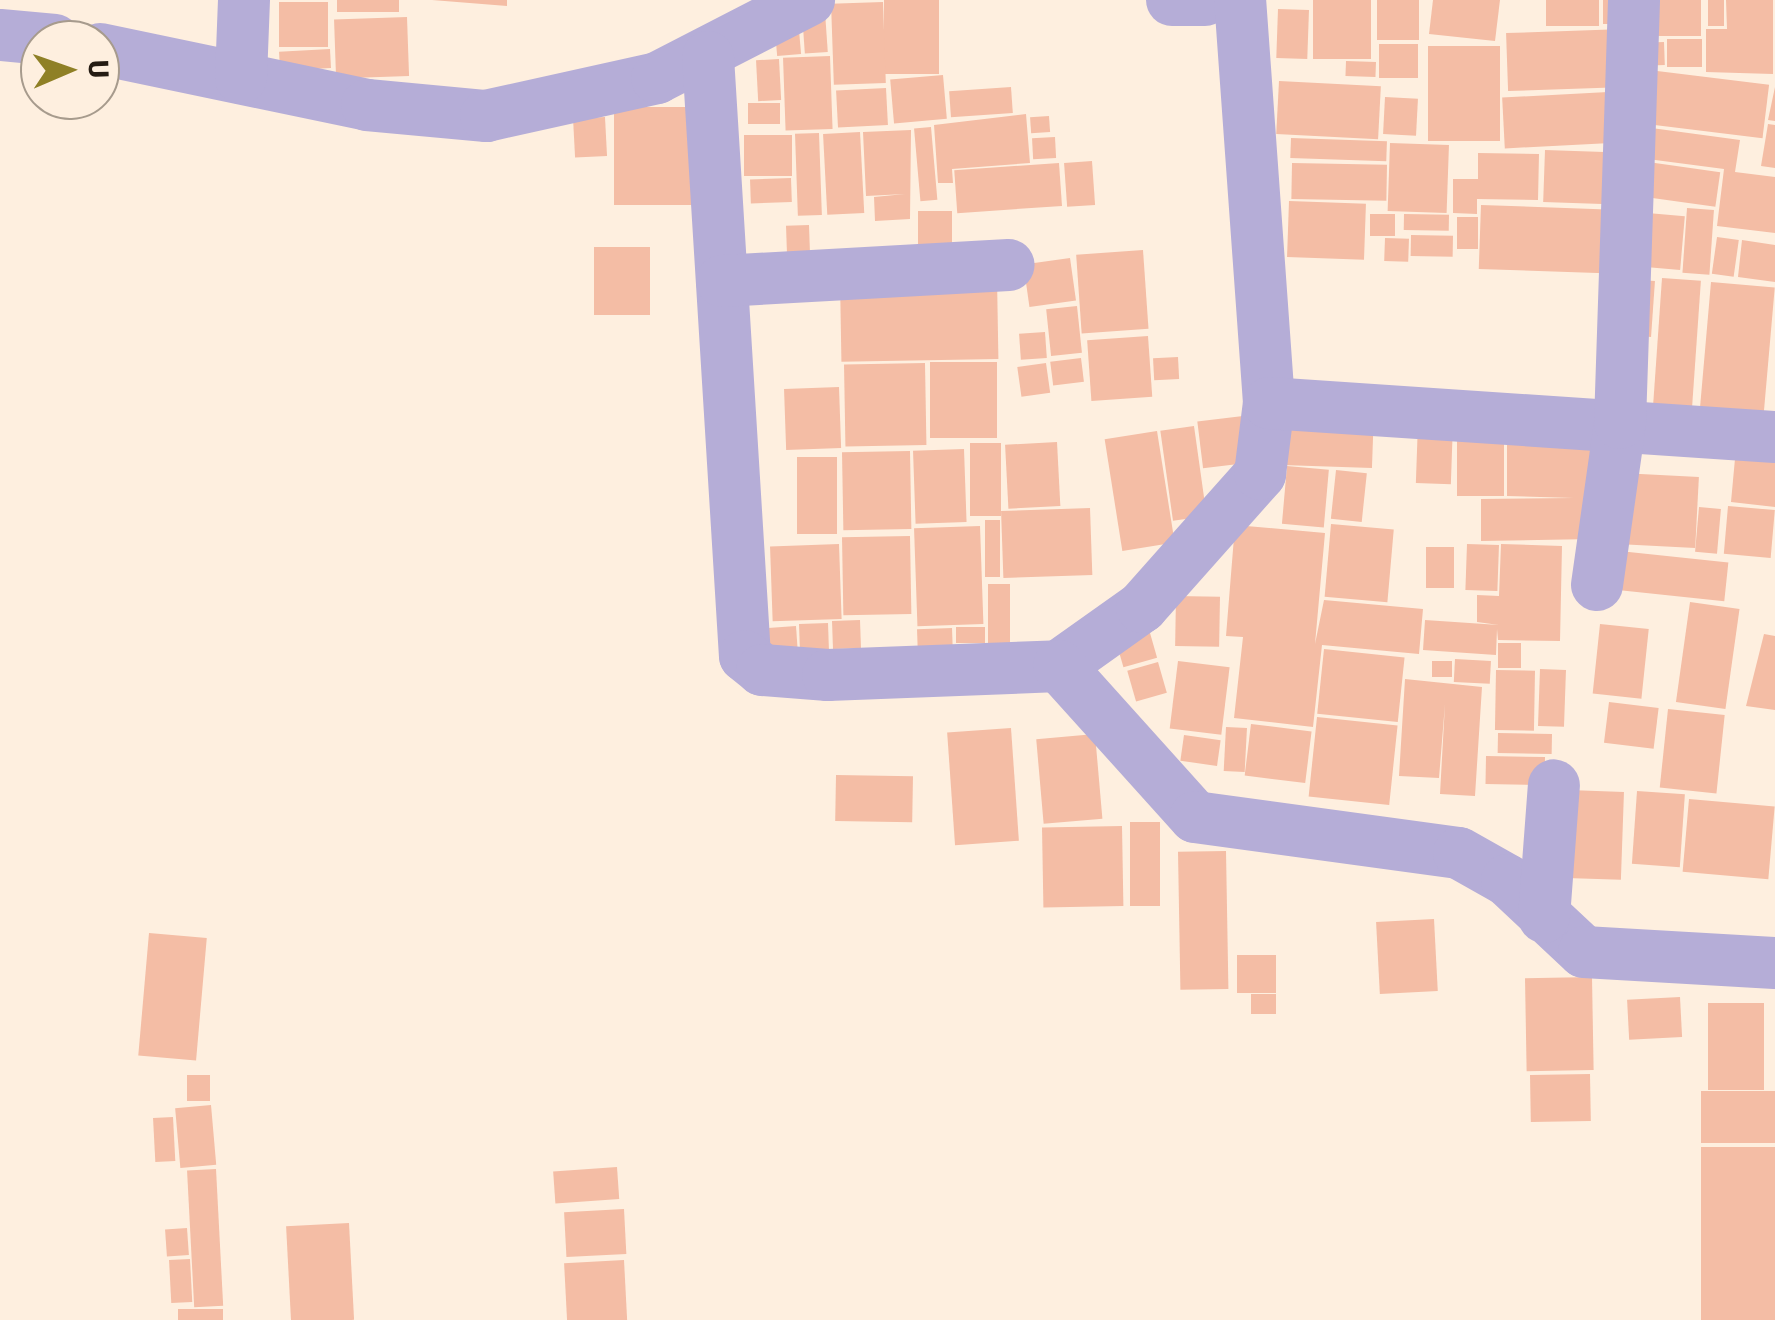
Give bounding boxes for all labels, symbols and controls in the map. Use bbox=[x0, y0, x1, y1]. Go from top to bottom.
north arrow bbox=[20, 20, 120, 120]
text: U bbox=[82, 59, 115, 79]

